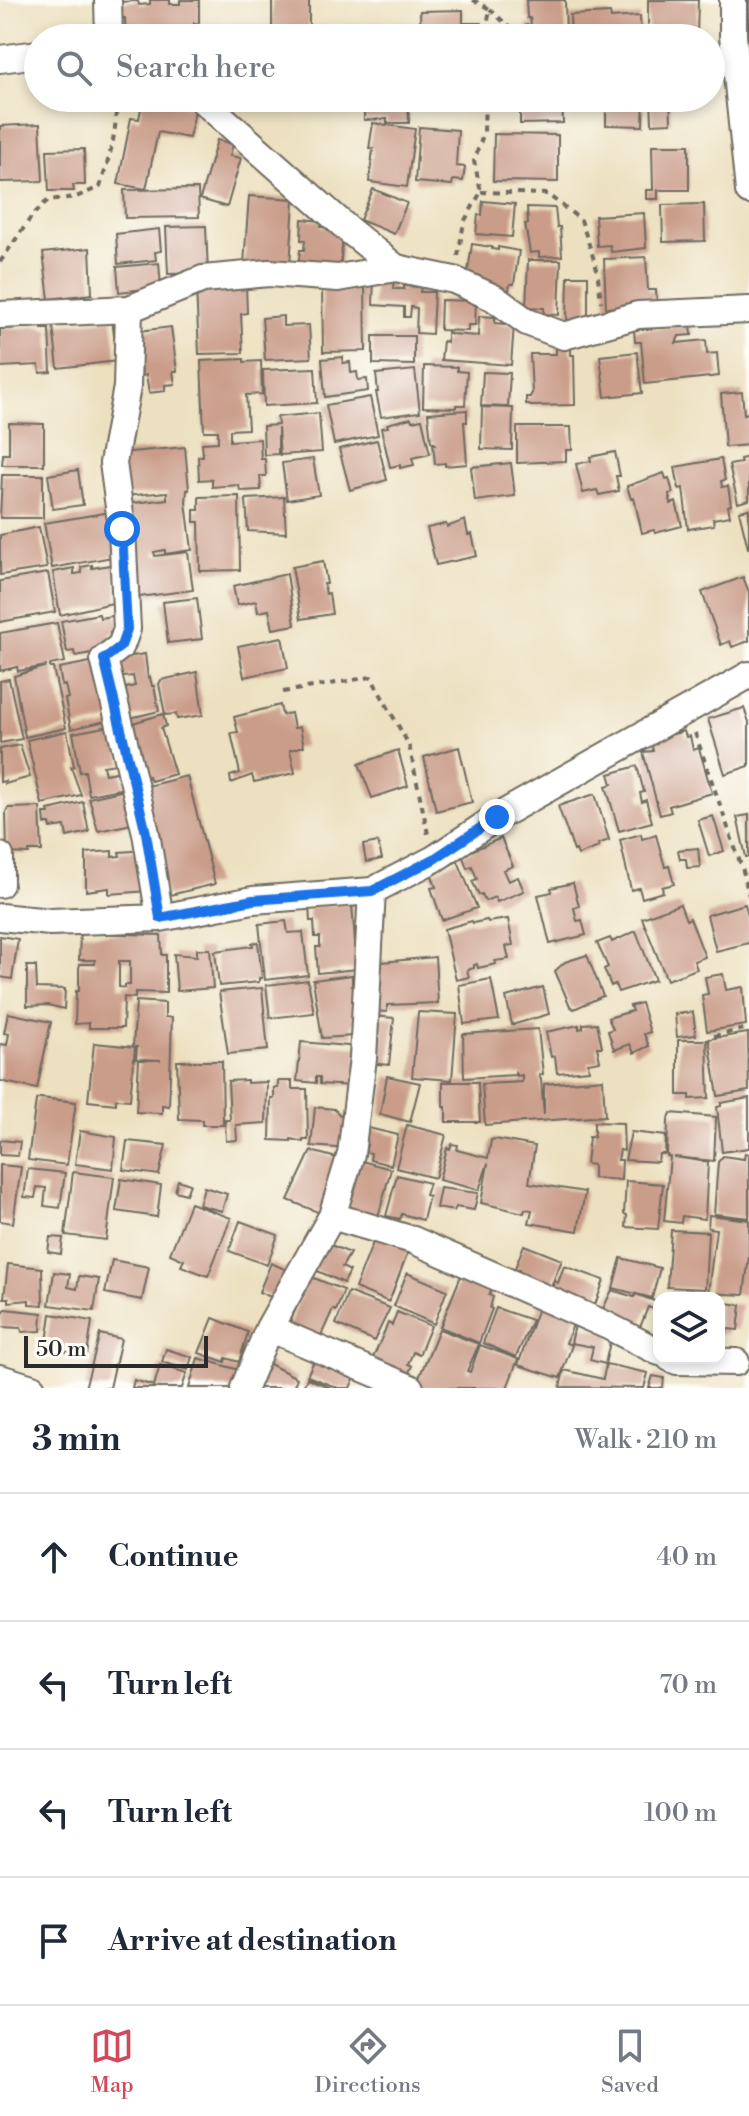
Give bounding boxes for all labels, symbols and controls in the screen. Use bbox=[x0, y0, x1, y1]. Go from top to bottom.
search box bbox=[24, 24, 725, 112]
icon: search bbox=[52, 46, 96, 90]
text: Search here bbox=[116, 49, 276, 87]
route start bbox=[104, 511, 140, 547]
route end bbox=[479, 799, 515, 835]
map controls bbox=[653, 1292, 725, 1364]
button: layers bbox=[653, 1292, 725, 1364]
scale bar bbox=[24, 1332, 208, 1368]
text: 50 m bbox=[36, 1336, 87, 1363]
text: 3 min bbox=[32, 1419, 121, 1461]
text: Walk · 210 m bbox=[575, 1424, 717, 1456]
icon: ahead bbox=[32, 1535, 76, 1579]
text: Continue bbox=[108, 1538, 239, 1576]
text: 40 m bbox=[656, 1541, 717, 1573]
icon: left bbox=[32, 1663, 76, 1707]
text: Turn left bbox=[108, 1666, 232, 1704]
text: 70 m bbox=[659, 1669, 717, 1701]
icon: left bbox=[32, 1791, 76, 1835]
text: Turn left bbox=[108, 1794, 232, 1832]
text: 100 m bbox=[644, 1797, 717, 1829]
icon: arrive bbox=[32, 1919, 76, 1963]
text: Arrive at destination bbox=[108, 1922, 397, 1960]
tab: Map bbox=[90, 2024, 134, 2099]
tab: Directions bbox=[315, 2024, 421, 2099]
tab: Saved bbox=[601, 2024, 659, 2099]

